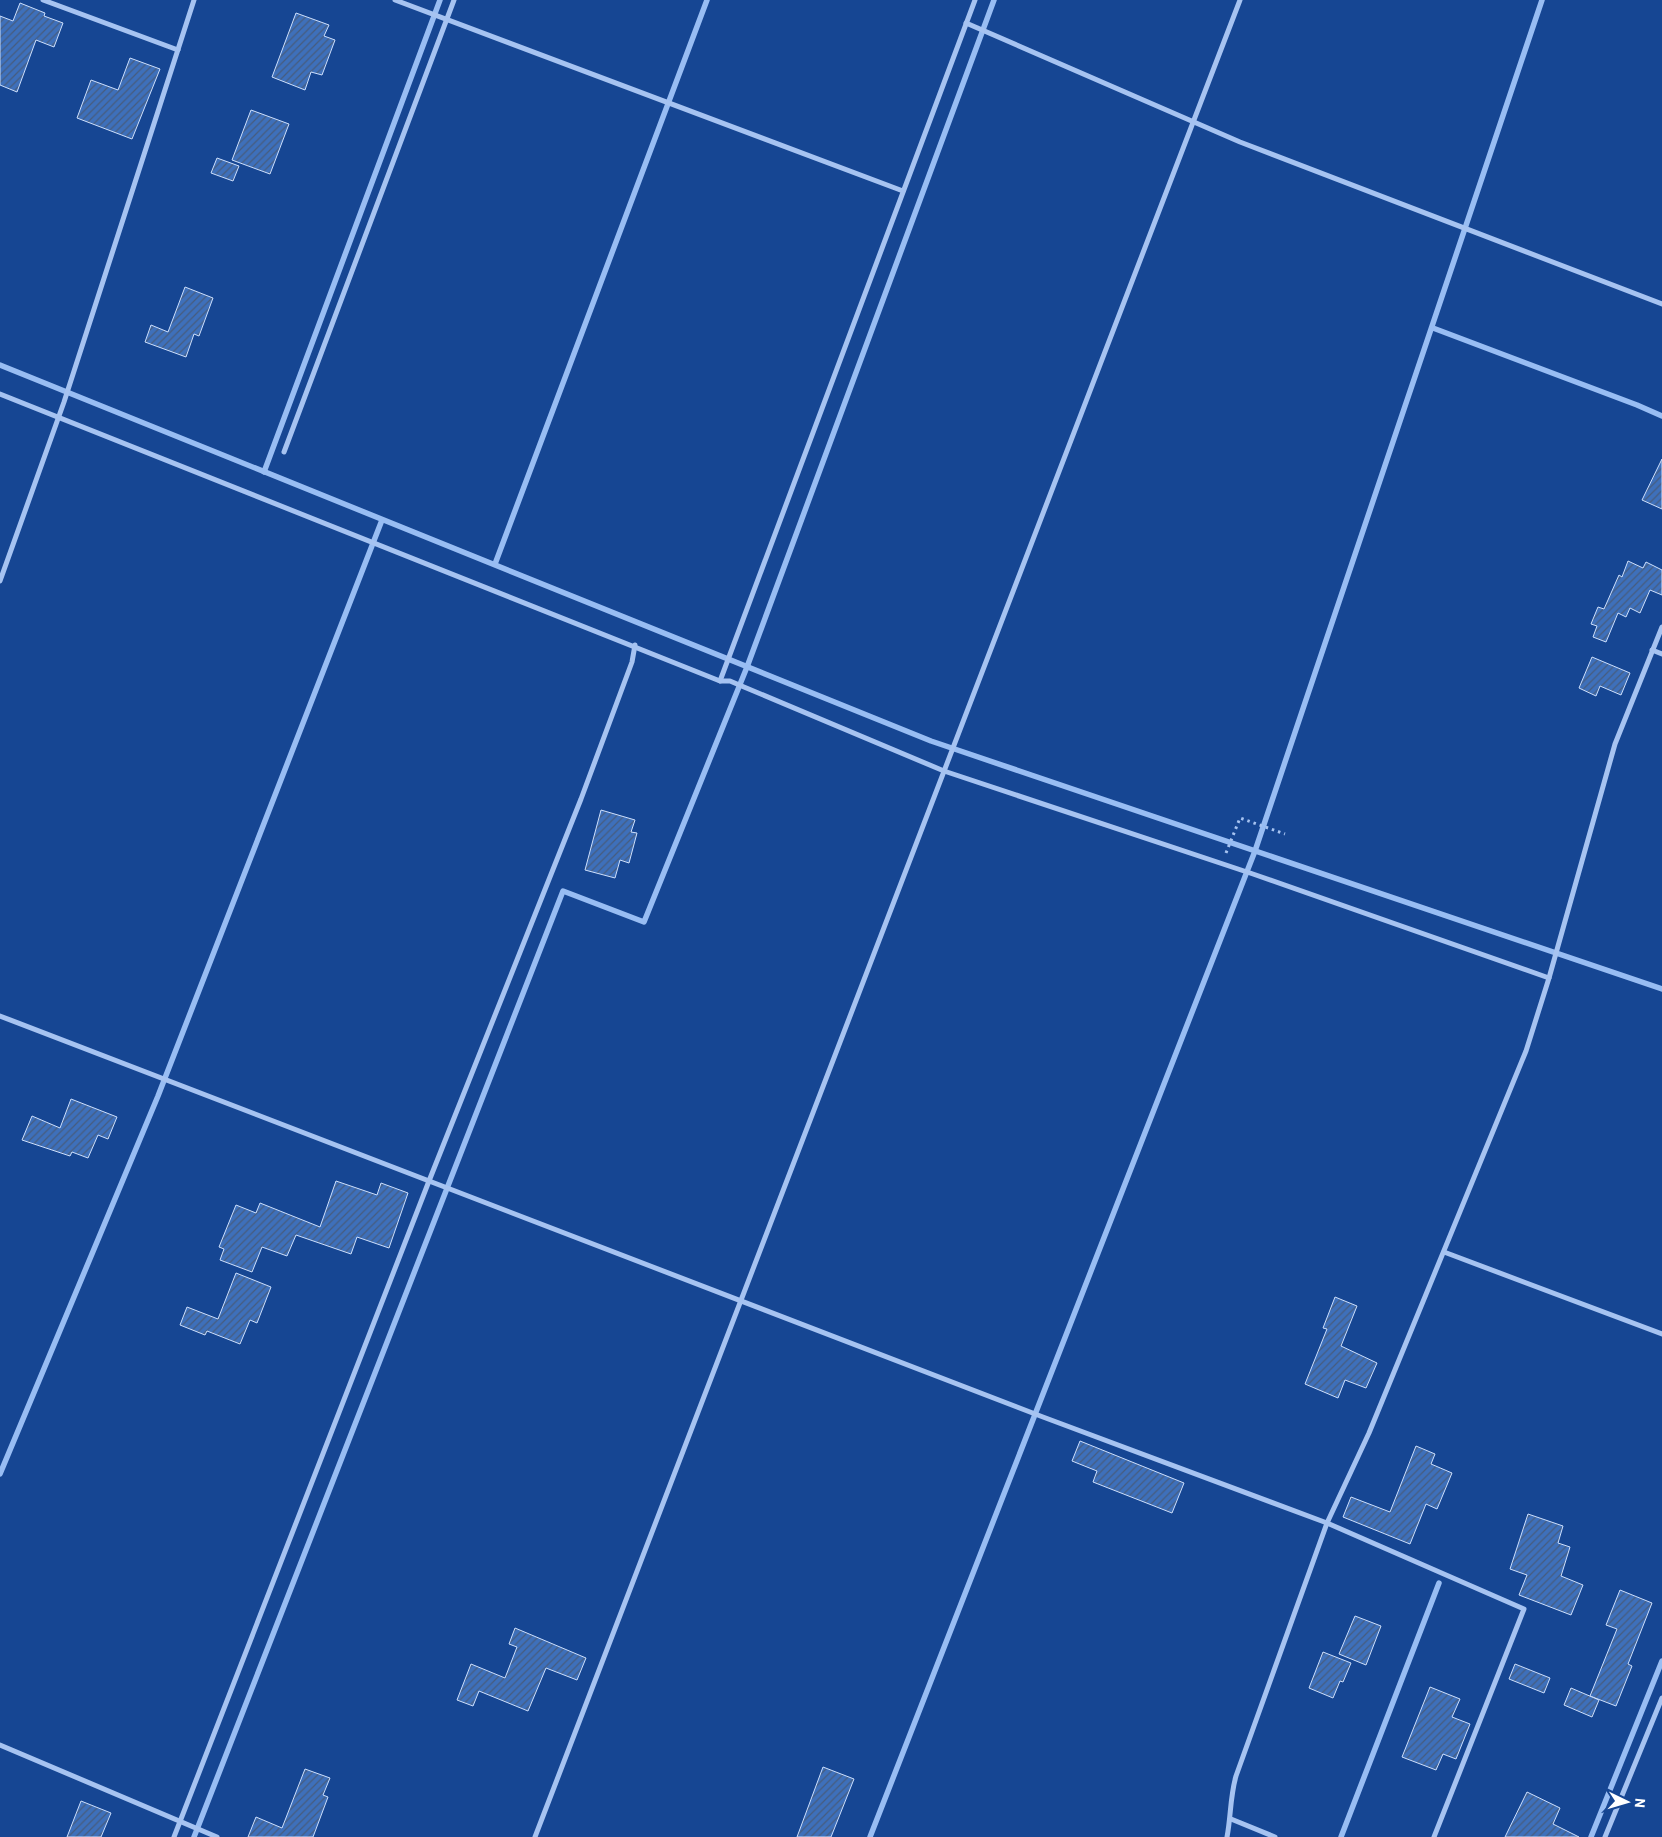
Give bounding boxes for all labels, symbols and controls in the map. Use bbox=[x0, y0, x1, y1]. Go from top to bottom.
north arrow bbox=[1602, 1777, 1652, 1827]
text: N bbox=[1632, 1798, 1649, 1809]

